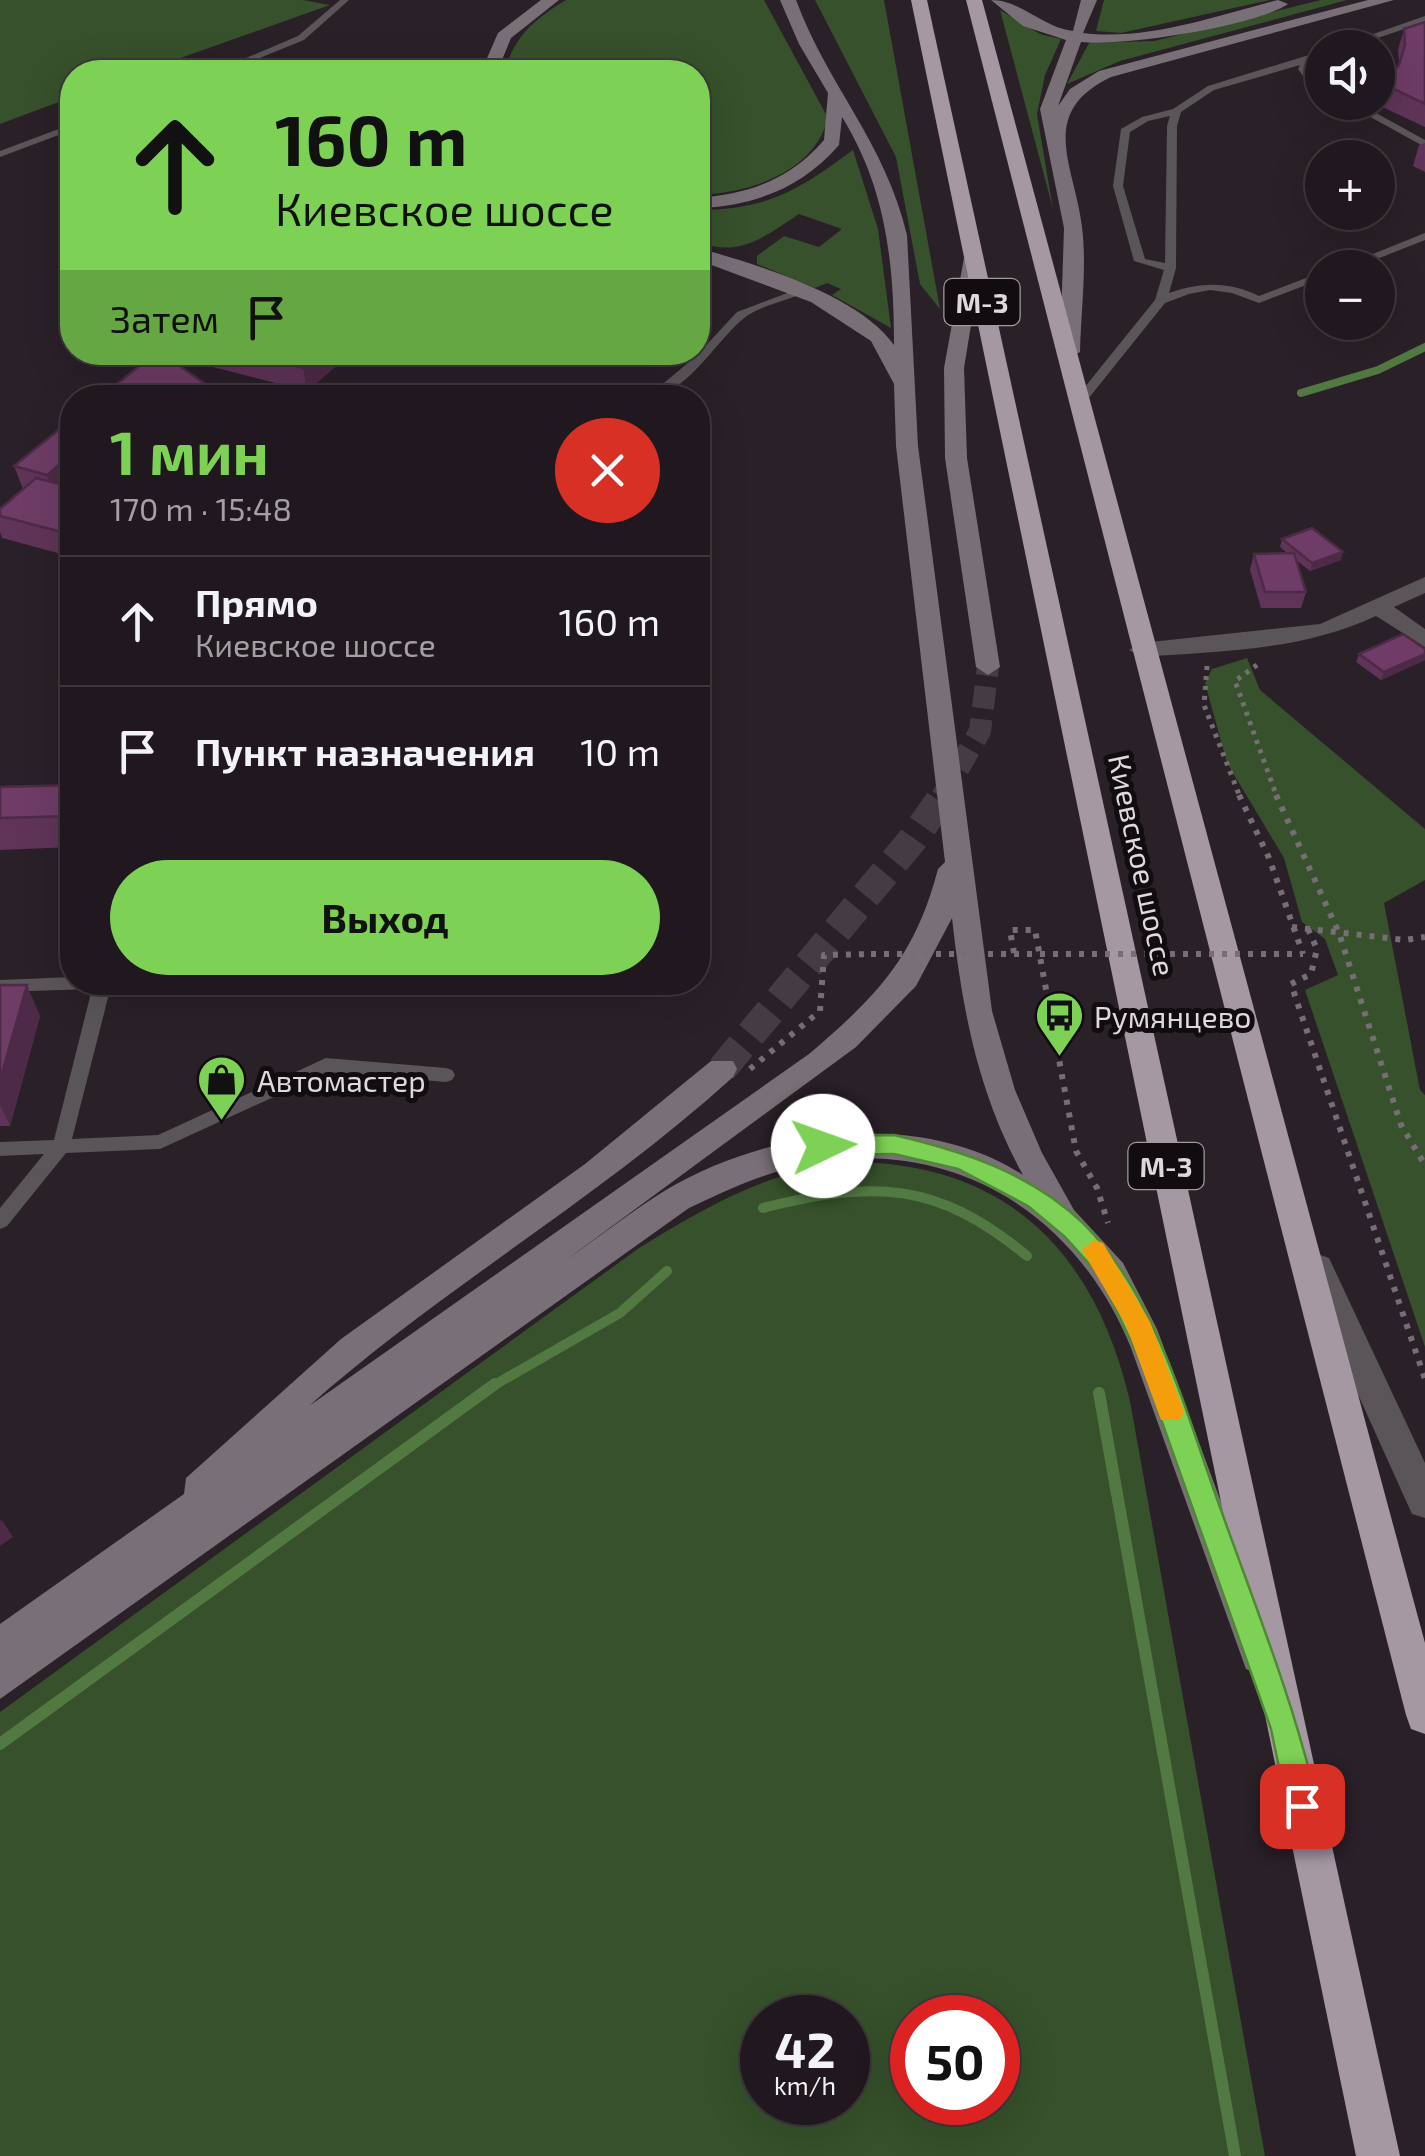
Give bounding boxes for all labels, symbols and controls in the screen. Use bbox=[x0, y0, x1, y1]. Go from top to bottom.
map controls bbox=[1305, 30, 1395, 340]
button: sound bbox=[1305, 30, 1395, 120]
text: 160 m bbox=[275, 96, 468, 180]
icon: ahead bbox=[110, 100, 240, 230]
button: + bbox=[1305, 140, 1395, 230]
text: Киевское шоссе bbox=[275, 181, 614, 235]
button: − bbox=[1305, 250, 1395, 340]
road number: М-3 bbox=[944, 279, 1020, 325]
icon: arrive bbox=[239, 290, 294, 345]
text: Затем bbox=[110, 295, 219, 341]
text: 1 мин bbox=[110, 415, 269, 487]
button: close bbox=[555, 418, 660, 523]
text: 170 m · 15:48 bbox=[110, 489, 292, 527]
text: Прямо bbox=[195, 579, 318, 625]
icon: ahead bbox=[110, 594, 165, 649]
text: 160 m bbox=[558, 598, 660, 644]
text: Киевское шоссе bbox=[195, 625, 436, 663]
icon: arrive bbox=[110, 724, 165, 779]
text: Пункт назначения bbox=[195, 728, 535, 774]
text: 10 m bbox=[580, 728, 660, 774]
street label: Киевское шоссе bbox=[1102, 751, 1184, 979]
button: Выход bbox=[110, 860, 660, 975]
bus stop icon: Румянцево bbox=[1033, 990, 1085, 1058]
place label: Румянцево bbox=[1094, 998, 1251, 1035]
shop icon: Автомастер bbox=[196, 1054, 248, 1122]
place label: Автомастер bbox=[257, 1062, 426, 1098]
position arrow bbox=[771, 1094, 875, 1198]
road number: М-3 bbox=[1128, 1143, 1204, 1189]
pin bbox=[1260, 1764, 1345, 1849]
icon: arrive bbox=[1275, 1779, 1330, 1834]
speed limit sign: 50 bbox=[890, 1995, 1020, 2125]
text: 42 bbox=[775, 2018, 835, 2078]
text: km/h bbox=[774, 2070, 836, 2100]

